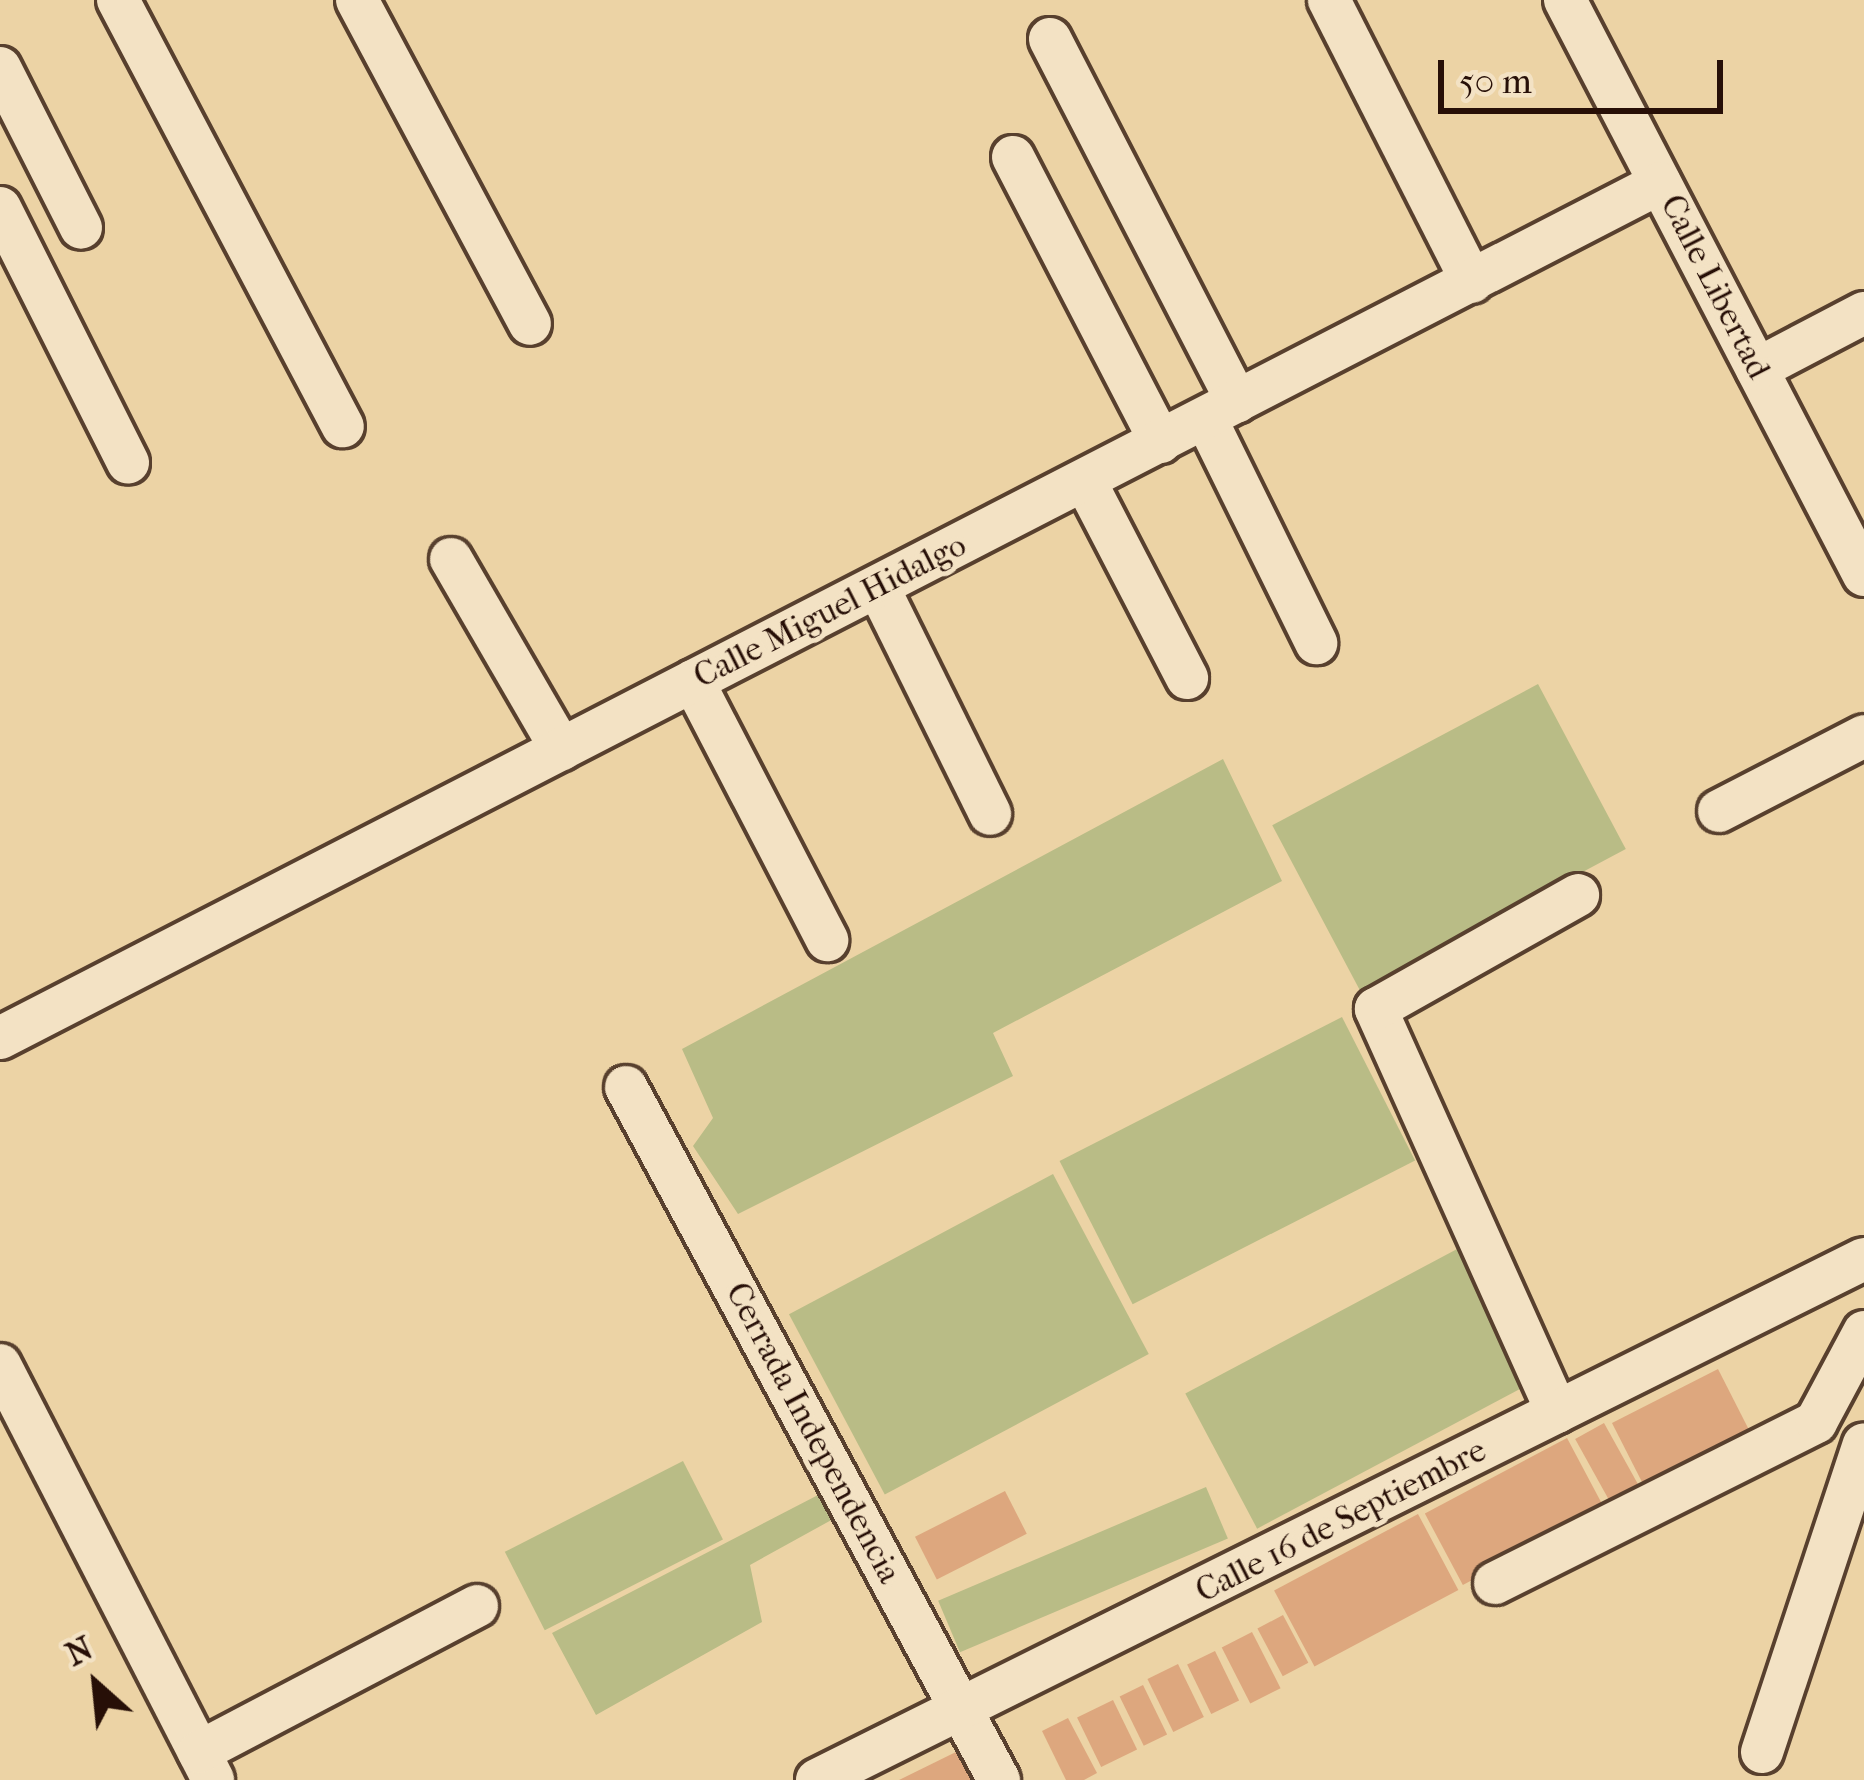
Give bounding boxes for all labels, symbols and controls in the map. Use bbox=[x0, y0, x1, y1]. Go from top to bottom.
scale bar bbox=[1444, 36, 1729, 110]
text: 50 m bbox=[1459, 60, 1532, 102]
street label: Calle Libertad bbox=[1652, 188, 1778, 386]
street label: Calle Miguel Hidalgo bbox=[687, 525, 973, 697]
street label: Cerrada Independencia bbox=[717, 1276, 909, 1590]
street label: Calle 16 de Septiembre bbox=[1189, 1431, 1493, 1611]
north arrow bbox=[36, 1624, 156, 1744]
text: N bbox=[59, 1628, 99, 1675]

